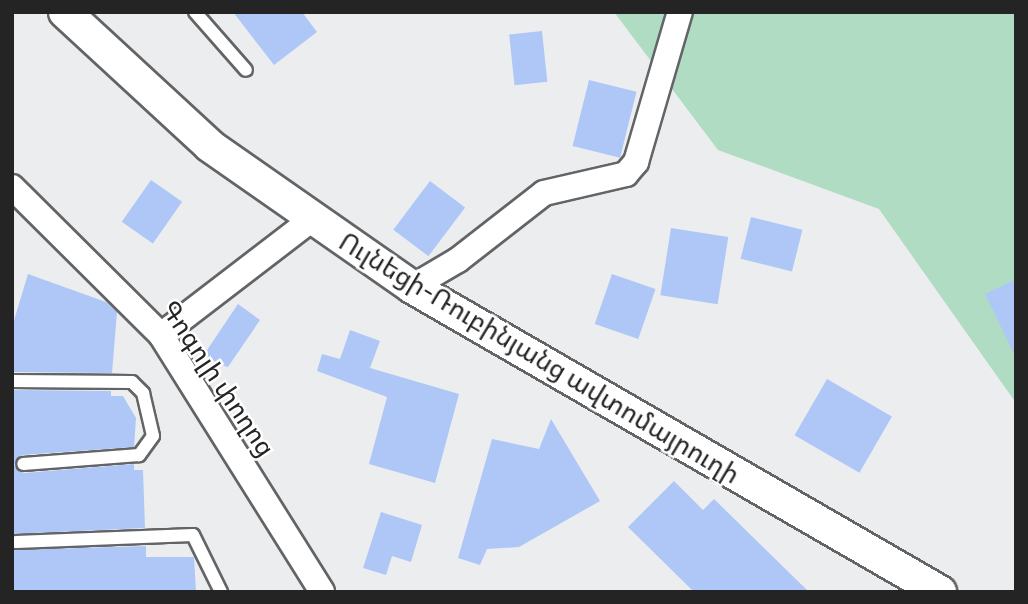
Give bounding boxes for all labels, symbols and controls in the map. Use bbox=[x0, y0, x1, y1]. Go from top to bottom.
street label: Ուլնեցի-Ռուբինյանց ավտոմայրուղի bbox=[334, 225, 746, 489]
street label: Գոգոլի փողոց bbox=[155, 294, 283, 462]

